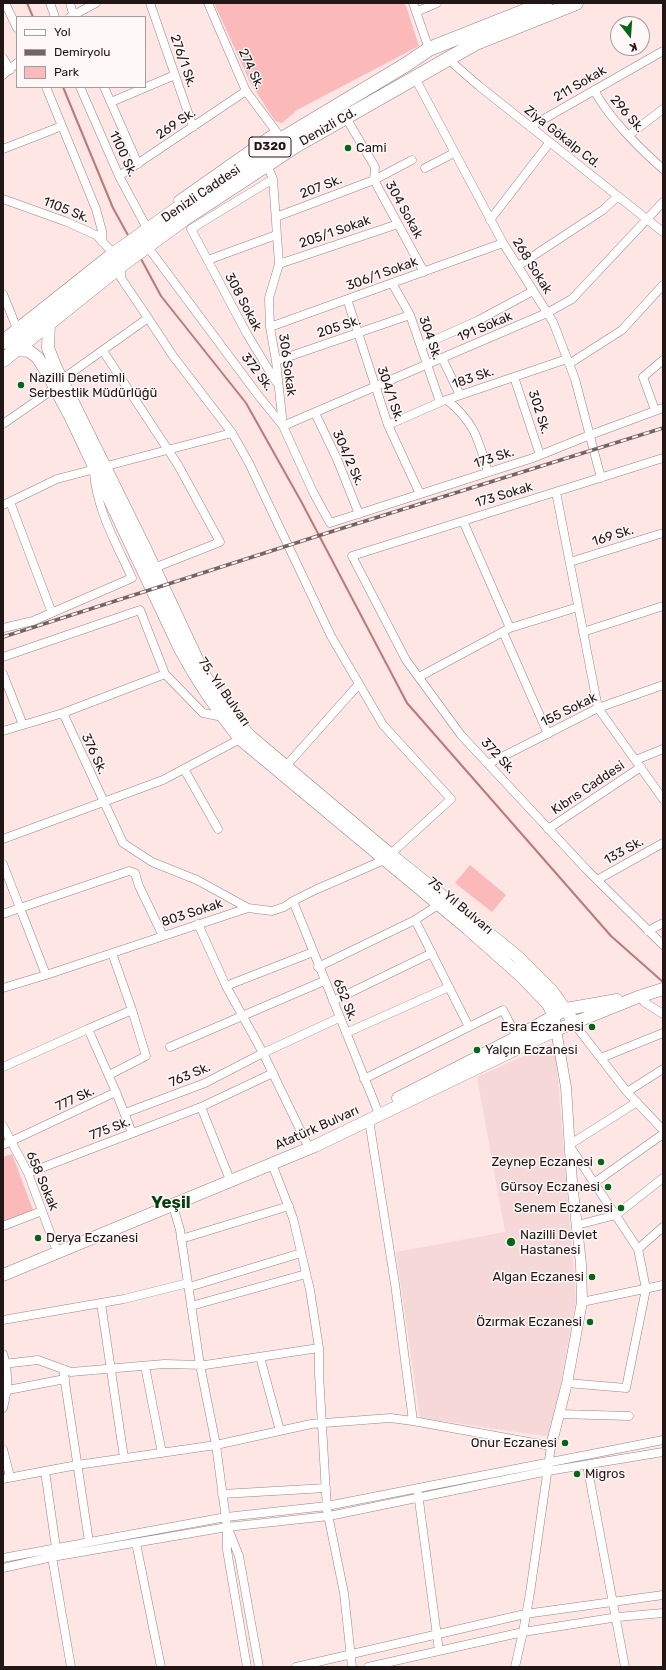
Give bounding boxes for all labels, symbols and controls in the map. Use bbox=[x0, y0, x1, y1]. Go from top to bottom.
legend bbox=[16, 16, 146, 88]
north arrow bbox=[610, 16, 650, 56]
text: Yol bbox=[54, 25, 71, 39]
street label: 276/1 Sk. bbox=[167, 33, 199, 89]
text: K bbox=[628, 40, 639, 54]
text: Demiryolu bbox=[54, 45, 111, 59]
street label: 274 Sk. bbox=[235, 46, 267, 92]
street label: 211 Sokak bbox=[551, 63, 609, 105]
text: Park bbox=[54, 65, 79, 79]
street label: 296 Sk. bbox=[607, 92, 647, 136]
street label: Ziya Gökalp Cd. bbox=[521, 103, 603, 171]
street label: Denizli Cd. bbox=[297, 104, 359, 150]
street label: 269 Sk. bbox=[153, 105, 199, 143]
street label: 1100 Sk. bbox=[106, 129, 140, 179]
road number: D320 bbox=[249, 137, 291, 157]
place label: Cami bbox=[356, 140, 387, 156]
marker: Cami bbox=[343, 143, 353, 153]
street label: Denizli Caddesi bbox=[159, 162, 243, 226]
street label: 207 Sk. bbox=[298, 172, 344, 202]
street label: 304 Sokak bbox=[382, 179, 426, 241]
street label: 1105 Sk. bbox=[41, 194, 91, 226]
street label: 205/1 Sokak bbox=[297, 212, 373, 252]
street label: 268 Sokak bbox=[509, 235, 555, 297]
street label: 306/1 Sokak bbox=[344, 254, 420, 294]
street label: 308 Sokak bbox=[221, 270, 265, 334]
street label: 191 Sokak bbox=[455, 308, 515, 346]
street label: 205 Sk. bbox=[315, 313, 363, 341]
street label: 304 Sk. bbox=[415, 314, 445, 362]
street label: 306 Sokak bbox=[275, 333, 299, 397]
street label: 372 Sk. bbox=[238, 350, 276, 394]
street label: 304/1 Sk. bbox=[373, 364, 407, 424]
street label: 183 Sk. bbox=[450, 364, 496, 392]
place label: Nazilli Denetimli Serbestlik Müdürlüğü bbox=[29, 370, 157, 401]
marker: Nazilli Denetimli Serbestlik Müdürlüğü bbox=[16, 380, 26, 390]
street label: 302 Sk. bbox=[525, 388, 553, 436]
street label: 304/2 Sk. bbox=[329, 428, 367, 488]
street label: 173 Sk. bbox=[472, 444, 516, 472]
street label: 173 Sokak bbox=[473, 479, 535, 511]
street label: 169 Sk. bbox=[590, 522, 636, 550]
street label: 75. Yıl Bulvarı bbox=[195, 655, 253, 729]
street label: 155 Sokak bbox=[539, 690, 599, 730]
street label: 376 Sk. bbox=[78, 731, 110, 777]
street label: 372 Sk. bbox=[478, 735, 518, 777]
street label: Kıbrıs Caddesi bbox=[548, 758, 628, 818]
street label: 133 Sk. bbox=[602, 834, 646, 868]
street label: 75. Yıl Bulvarı bbox=[424, 874, 496, 938]
street label: 803 Sokak bbox=[159, 896, 225, 930]
street label: 652 Sk. bbox=[329, 976, 361, 1024]
place label: Esra Eczanesi bbox=[501, 1019, 584, 1035]
marker: Esra Eczanesi bbox=[587, 1022, 597, 1032]
place label: Yalçın Eczanesi bbox=[485, 1042, 578, 1058]
marker: Yalçın Eczanesi bbox=[472, 1045, 482, 1055]
street label: 763 Sk. bbox=[167, 1059, 213, 1091]
street label: 777 Sk. bbox=[53, 1083, 97, 1115]
street label: Atatürk Bulvarı bbox=[273, 1103, 361, 1153]
street label: 775 Sk. bbox=[87, 1114, 133, 1144]
street label: 658 Sokak bbox=[23, 1149, 61, 1213]
place label: Zeynep Eczanesi bbox=[491, 1154, 593, 1170]
marker: Zeynep Eczanesi bbox=[596, 1157, 606, 1167]
place label: Gürsoy Eczanesi bbox=[500, 1179, 600, 1195]
marker: Gürsoy Eczanesi bbox=[603, 1182, 613, 1192]
district label: Yeşil bbox=[151, 1193, 191, 1213]
place label: Senem Eczanesi bbox=[514, 1200, 613, 1216]
marker: Senem Eczanesi bbox=[616, 1203, 626, 1213]
place label: Nazilli Devlet Hastanesi bbox=[520, 1227, 597, 1258]
place label: Derya Eczanesi bbox=[46, 1230, 138, 1246]
marker: Derya Eczanesi bbox=[33, 1233, 43, 1243]
marker: Nazilli Devlet Hastanesi bbox=[505, 1236, 517, 1248]
place label: Algan Eczanesi bbox=[492, 1269, 584, 1285]
marker: Algan Eczanesi bbox=[587, 1272, 597, 1282]
place label: Özırmak Eczanesi bbox=[476, 1314, 582, 1330]
marker: Özırmak Eczanesi bbox=[585, 1317, 595, 1327]
place label: Onur Eczanesi bbox=[471, 1435, 557, 1451]
marker: Onur Eczanesi bbox=[560, 1438, 570, 1448]
place label: Migros bbox=[585, 1466, 625, 1482]
marker: Migros bbox=[572, 1469, 582, 1479]

